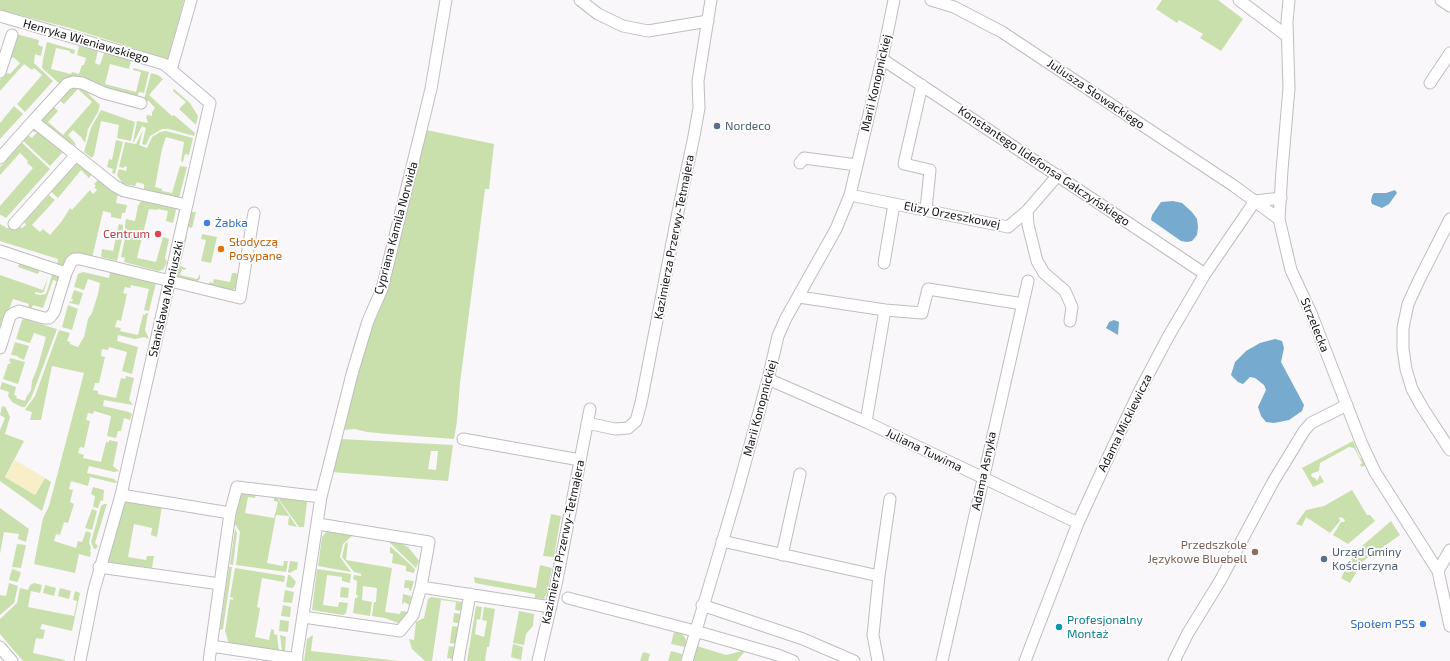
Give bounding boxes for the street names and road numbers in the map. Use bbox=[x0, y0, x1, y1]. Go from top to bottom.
street label: Henryka Wieniawskiego bbox=[21, 16, 151, 66]
street label: Marii Konopnickiej bbox=[858, 33, 894, 133]
street label: Juliusza Słowackiego bbox=[1044, 56, 1148, 132]
street label: Konstantego Ildefonsa Gałczyńskiego bbox=[955, 103, 1133, 229]
street label: Kazimierza Przerwy-Tetmajera bbox=[651, 153, 697, 321]
street label: Cypriana Kamila Norwida bbox=[371, 160, 421, 296]
street label: Elizy Orzeszkowej bbox=[903, 199, 1001, 231]
street label: Stanisława Moniuszki bbox=[146, 239, 186, 359]
street label: Strzelecka bbox=[1298, 296, 1332, 354]
street label: Marii Konopnickiej bbox=[740, 358, 780, 458]
street label: Adama Mickiewicza bbox=[1095, 372, 1155, 474]
street label: Juliana Tuwima bbox=[884, 425, 964, 475]
street label: Adama Asnyka bbox=[969, 430, 999, 512]
street label: Kazimierza Przerwy-Tetmajera bbox=[539, 458, 587, 626]

